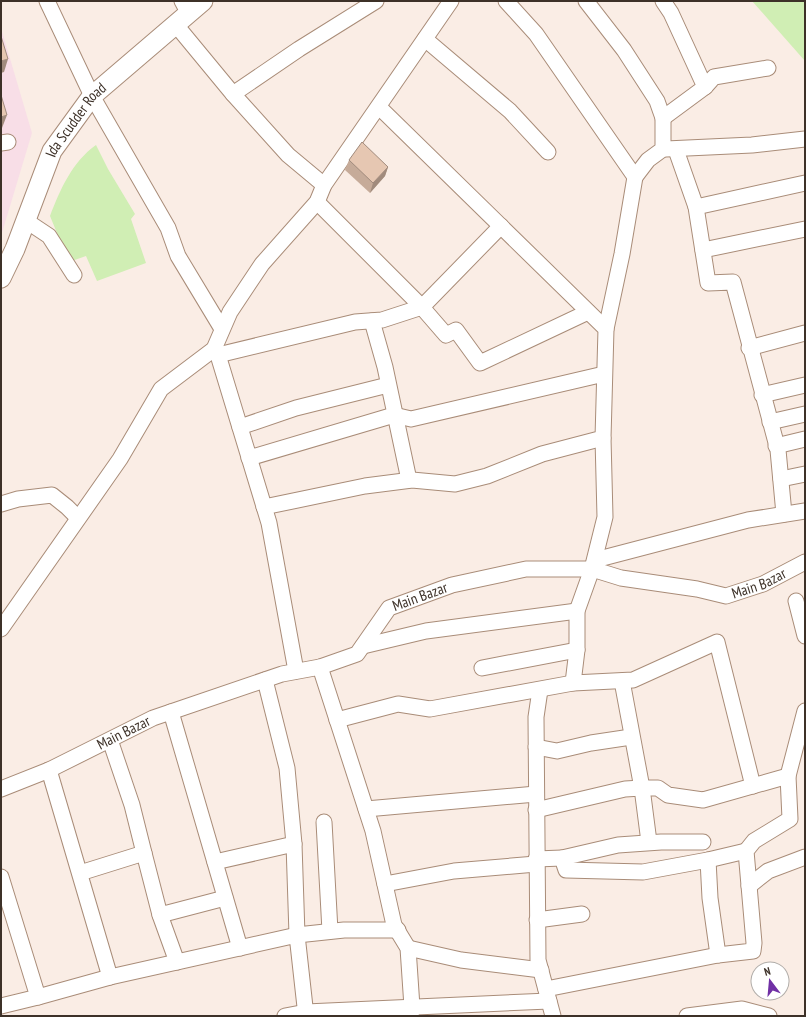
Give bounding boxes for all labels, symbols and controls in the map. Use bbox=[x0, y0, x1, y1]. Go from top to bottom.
street label: Ida Scudder Road bbox=[41, 78, 110, 160]
street label: Main Bazar bbox=[729, 563, 790, 603]
street label: Main Bazar bbox=[390, 577, 451, 615]
street label: Main Bazar bbox=[93, 711, 154, 754]
north arrow bbox=[750, 961, 790, 1001]
text: N bbox=[762, 964, 772, 979]

